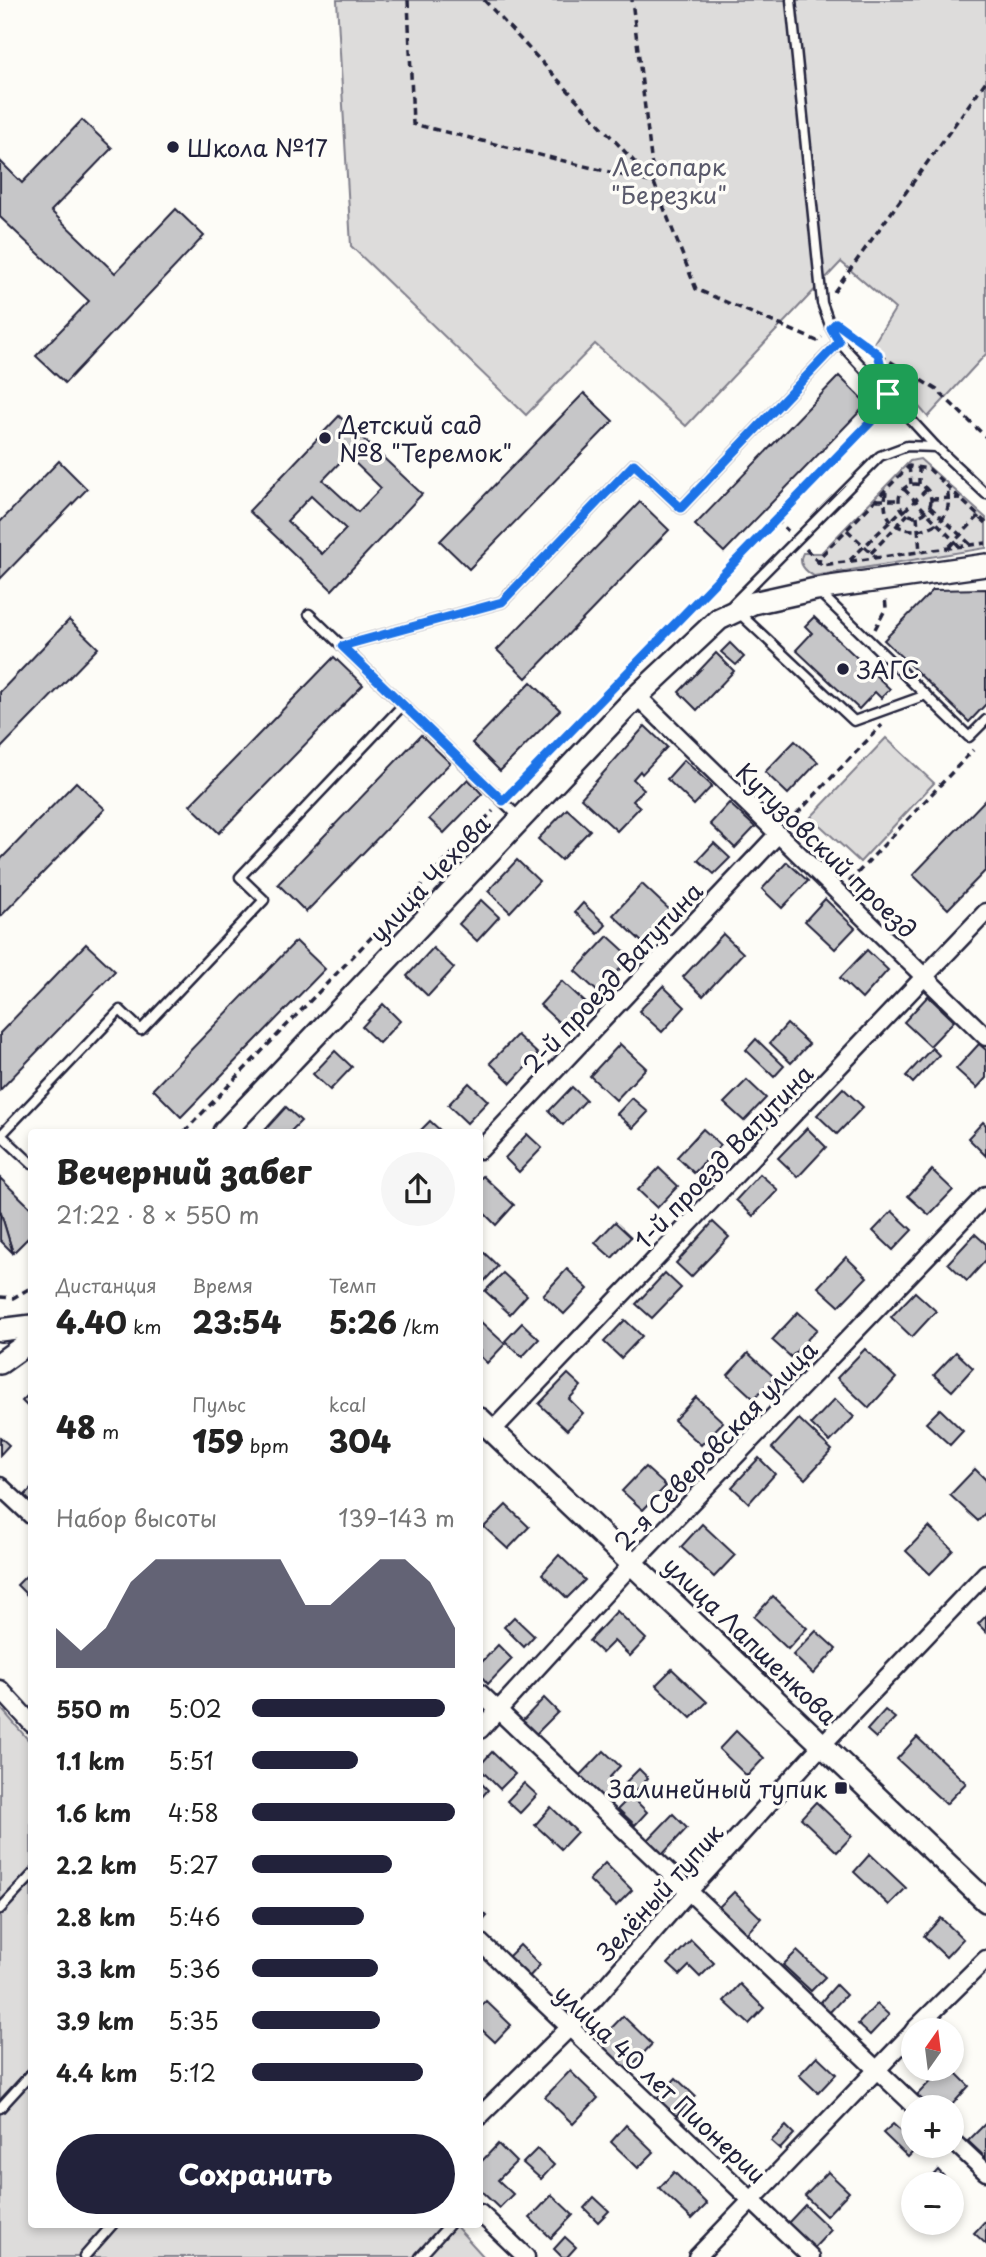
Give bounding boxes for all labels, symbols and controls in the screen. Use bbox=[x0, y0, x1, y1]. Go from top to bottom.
place label: Школа №17 bbox=[187, 129, 328, 165]
marker: Школа №17 bbox=[165, 139, 181, 155]
park label: Лесопарк "Березки" bbox=[611, 148, 727, 212]
pin bbox=[858, 364, 918, 424]
icon: arrive bbox=[869, 375, 907, 413]
place label: Детский сад №8 "Теремок" bbox=[338, 406, 512, 470]
marker: Детский сад №8 "Теремок" bbox=[317, 430, 333, 446]
place label: ЗАГС bbox=[856, 651, 920, 687]
marker: ЗАГС bbox=[835, 661, 851, 677]
street label: Кутузовский проезд bbox=[728, 754, 926, 946]
street label: улица Чехова bbox=[360, 806, 498, 950]
street label: 2-й проезд Ватутина bbox=[514, 873, 710, 1081]
street label: 1-й проезд Ватутина bbox=[625, 1056, 821, 1256]
text: Вечерний забег bbox=[56, 1147, 311, 1195]
button: share bbox=[381, 1152, 455, 1226]
text: 21:22 · 8 × 550 m bbox=[56, 1197, 259, 1232]
text: Дистанция bbox=[56, 1271, 157, 1299]
text: Время bbox=[192, 1271, 253, 1299]
text: Темп bbox=[329, 1271, 377, 1299]
text: 4.40 bbox=[56, 1299, 127, 1344]
text: 23:54 bbox=[192, 1299, 281, 1344]
text: 5:26 bbox=[329, 1299, 397, 1344]
text: km bbox=[127, 1312, 162, 1340]
text: /km bbox=[397, 1312, 439, 1340]
street label: 2-я Северовская улица bbox=[605, 1332, 825, 1558]
text: Пульс bbox=[192, 1390, 246, 1418]
text: kcal bbox=[329, 1390, 367, 1418]
text: 48 bbox=[56, 1404, 96, 1449]
text: m bbox=[96, 1417, 119, 1445]
text: 159 bbox=[192, 1418, 244, 1463]
text: 304 bbox=[329, 1418, 391, 1463]
text: bpm bbox=[244, 1431, 289, 1459]
text: Набор высоты bbox=[56, 1500, 217, 1535]
text: 139–143 m bbox=[338, 1500, 455, 1535]
street label: улица Лапшенкова bbox=[656, 1547, 846, 1733]
text: 550 m bbox=[56, 1691, 130, 1726]
text: 5:02 bbox=[168, 1691, 222, 1726]
text: 1.1 km bbox=[56, 1743, 125, 1778]
text: 5:51 bbox=[168, 1743, 214, 1778]
place label: Залинейный тупик bbox=[607, 1770, 828, 1806]
marker: Залинейный тупик bbox=[833, 1780, 849, 1796]
text: 1.6 km bbox=[56, 1795, 131, 1830]
text: 4:58 bbox=[168, 1795, 219, 1830]
street label: Зелёный тупик bbox=[587, 1815, 731, 1969]
text: 2.2 km bbox=[56, 1847, 137, 1882]
text: 5:27 bbox=[168, 1847, 218, 1882]
text: 2.8 km bbox=[56, 1899, 136, 1934]
text: 5:46 bbox=[168, 1899, 221, 1934]
text: 3.3 km bbox=[56, 1951, 136, 1986]
text: 5:36 bbox=[168, 1951, 221, 1986]
street label: улица 40 лет Пионерии bbox=[547, 1975, 775, 2191]
text: 3.9 km bbox=[56, 2003, 134, 2038]
text: 5:35 bbox=[168, 2003, 219, 2038]
north arrow bbox=[901, 2018, 964, 2081]
map controls bbox=[901, 2018, 964, 2235]
text: 4.4 km bbox=[56, 2055, 137, 2090]
text: 5:12 bbox=[168, 2055, 216, 2090]
button: + bbox=[901, 2095, 964, 2158]
button: Сохранить bbox=[56, 2134, 455, 2214]
button: − bbox=[901, 2172, 964, 2235]

